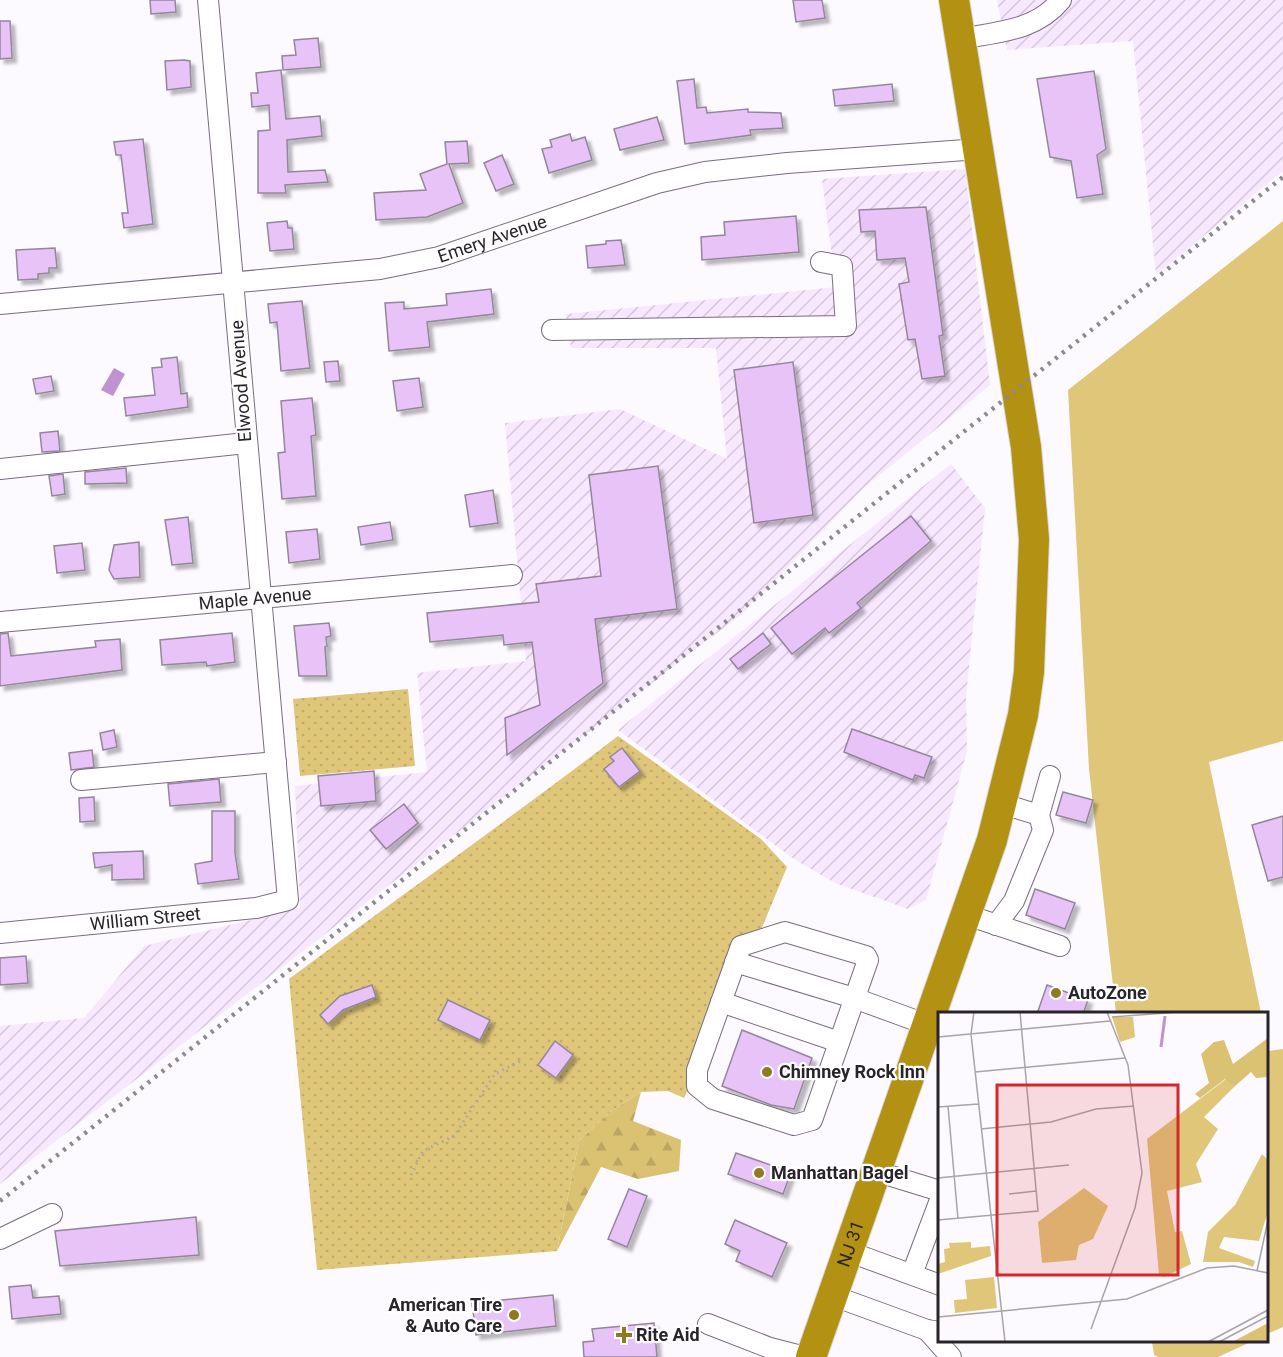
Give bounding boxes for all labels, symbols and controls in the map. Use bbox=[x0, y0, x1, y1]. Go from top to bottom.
street label: Emery Avenue bbox=[435, 210, 549, 267]
street label: Elwood Avenue bbox=[226, 319, 255, 443]
street label: Maple Avenue bbox=[198, 582, 312, 614]
street label: William Street bbox=[89, 902, 202, 934]
place label: AutoZone bbox=[1068, 982, 1147, 1003]
marker: AutoZone bbox=[1049, 986, 1063, 1000]
inset map bbox=[938, 1012, 1268, 1342]
place label: Chimney Rock Inn bbox=[779, 1061, 925, 1082]
marker: Chimney Rock Inn bbox=[760, 1065, 774, 1079]
place label: Manhattan Bagel bbox=[771, 1162, 908, 1183]
marker: Manhattan Bagel bbox=[752, 1166, 766, 1180]
street label: NJ 31 bbox=[832, 1218, 868, 1269]
place label: American Tire & Auto Care bbox=[388, 1294, 502, 1336]
marker: American Tire & Auto Care bbox=[507, 1308, 521, 1322]
place label: Rite Aid bbox=[636, 1324, 700, 1345]
marker: Rite Aid bbox=[617, 1328, 631, 1342]

